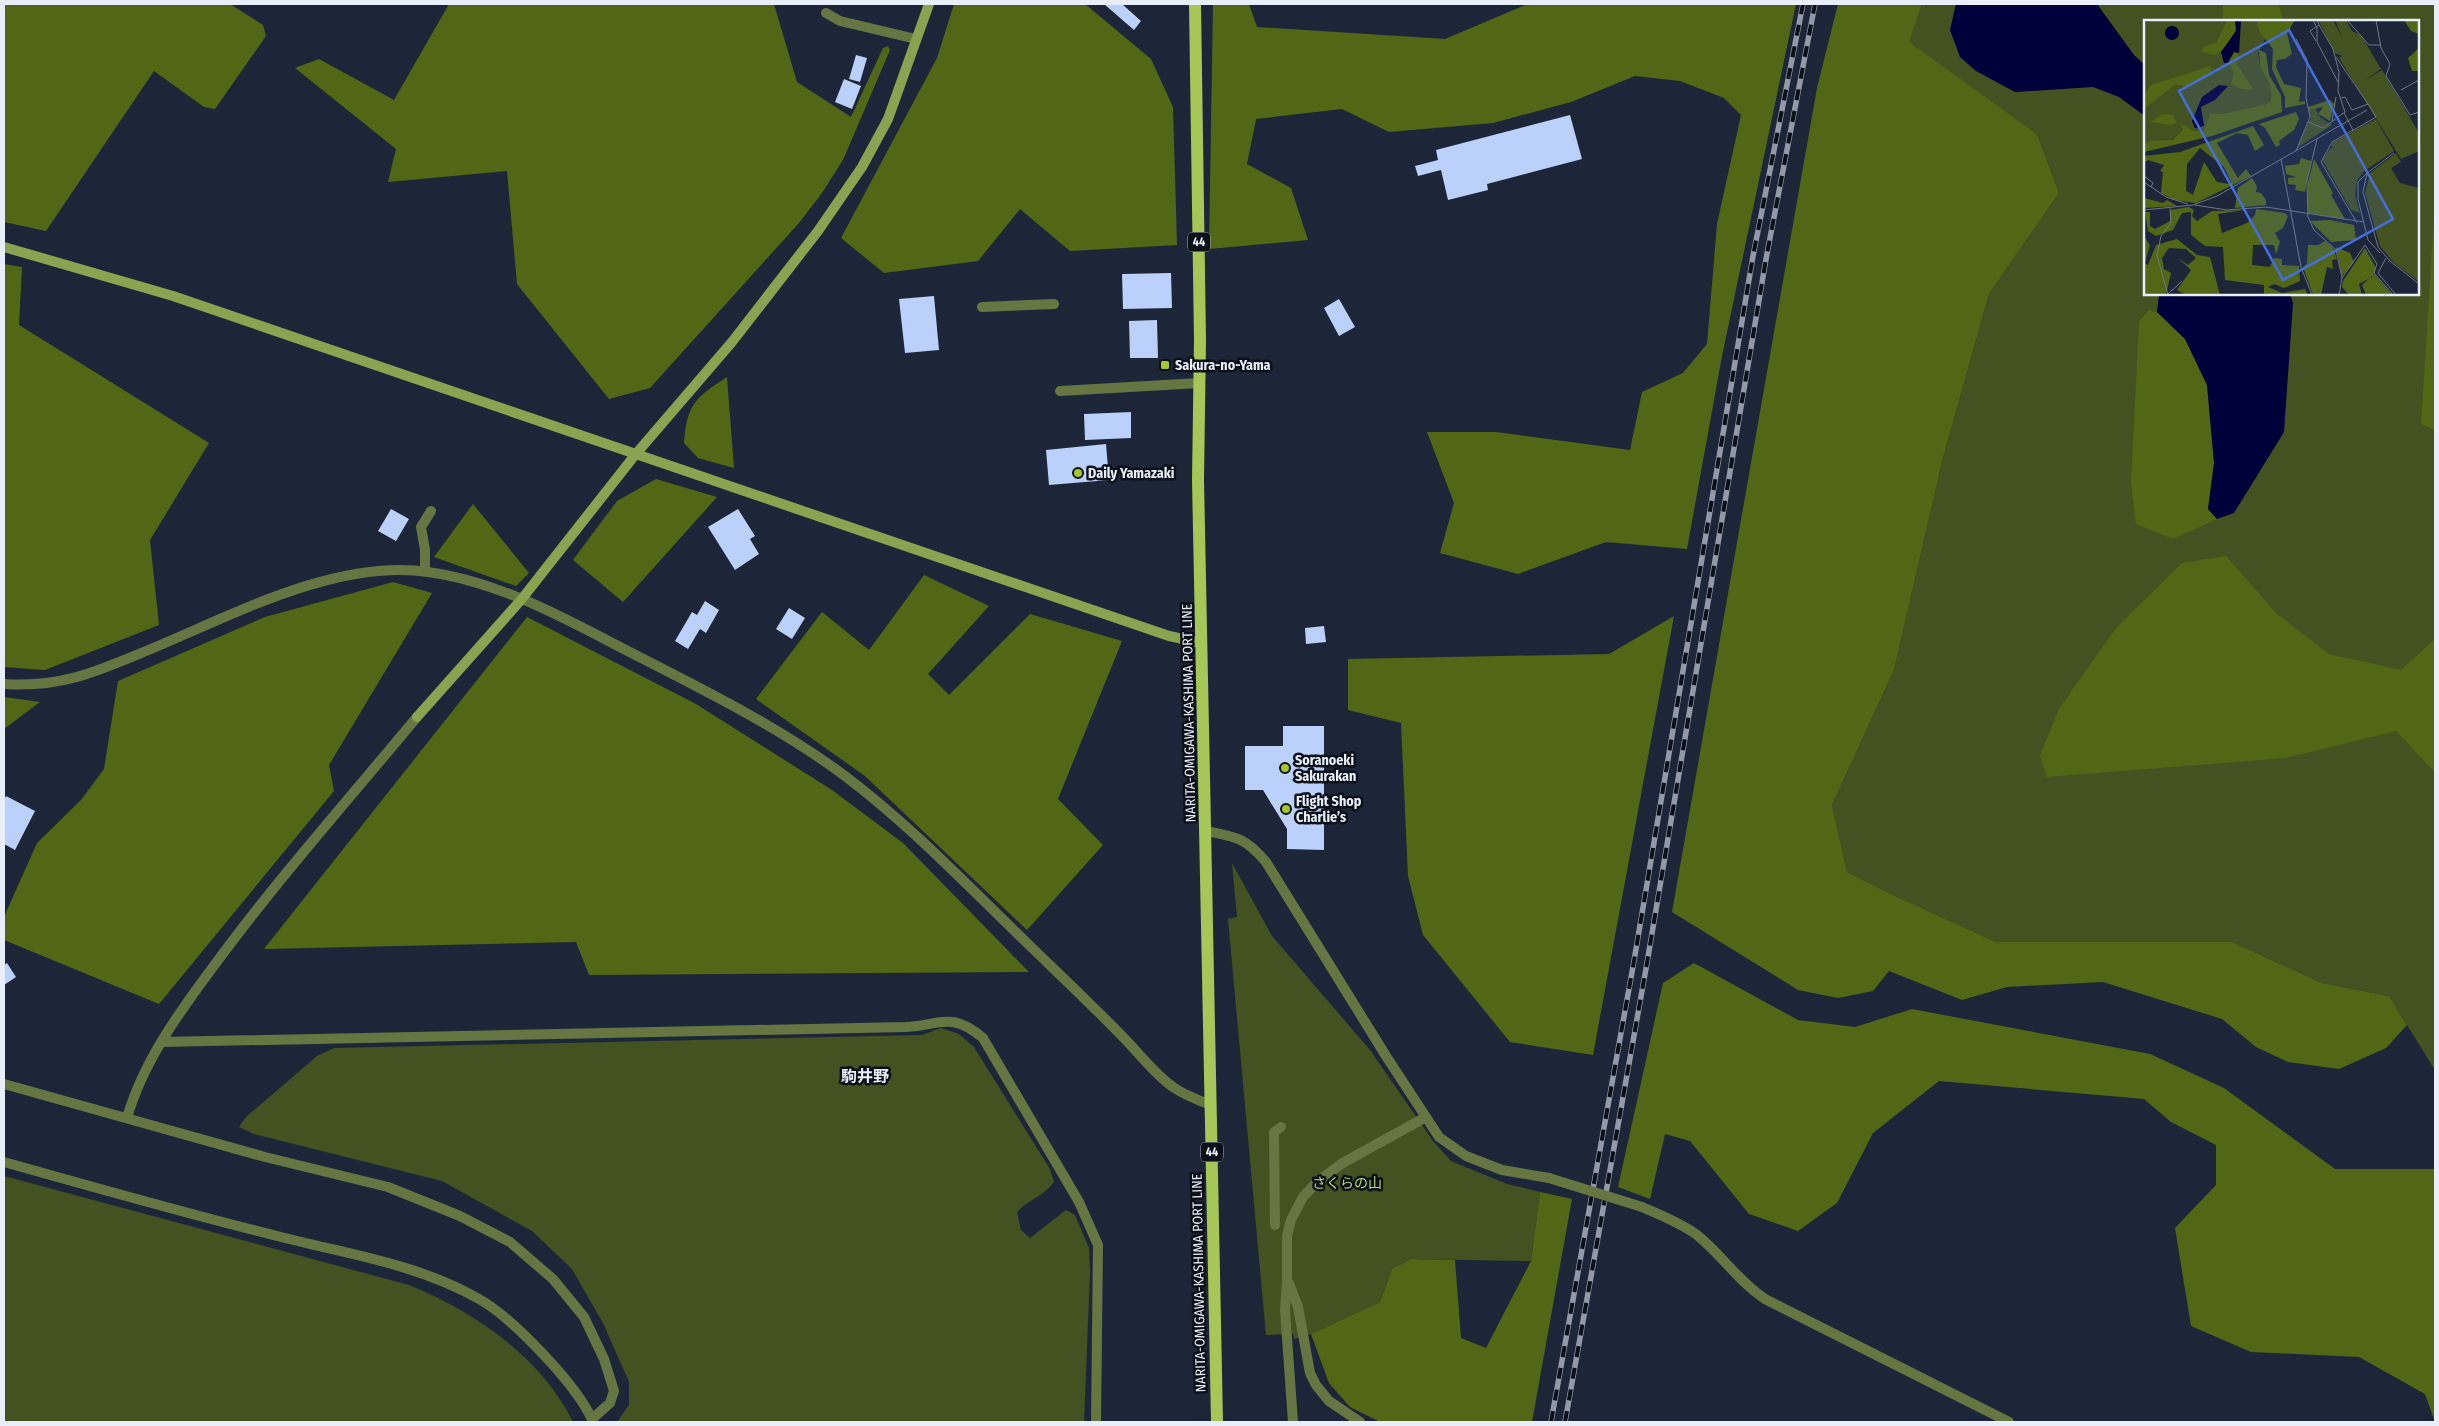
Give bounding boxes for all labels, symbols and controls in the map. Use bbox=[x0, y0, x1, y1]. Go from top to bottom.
inset map bbox=[2144, 20, 2419, 295]
road number: 44 bbox=[1188, 232, 1210, 252]
place label: Sakura-no-Yama bbox=[1175, 357, 1271, 374]
marker: Sakura-no-Yama bbox=[1159, 359, 1171, 371]
place label: Daily Yamazaki bbox=[1088, 465, 1175, 482]
marker: Daily Yamazaki bbox=[1072, 467, 1084, 479]
street label: NARITA-OMIGAWA-KASHIMA PORT LINE bbox=[1179, 603, 1199, 822]
place label: Soranoeki Sakurakan bbox=[1295, 752, 1356, 785]
marker: Soranoeki Sakurakan bbox=[1279, 762, 1291, 774]
place label: Flight Shop Charlie’s bbox=[1296, 793, 1362, 826]
marker: Flight Shop Charlie’s bbox=[1280, 803, 1292, 815]
district label: 駒井野 bbox=[841, 1067, 889, 1086]
road number: 44 bbox=[1201, 1142, 1223, 1162]
street label: NARITA-OMIGAWA-KASHIMA PORT LINE bbox=[1189, 1173, 1209, 1392]
park label: さくらの山 bbox=[1312, 1175, 1382, 1192]

